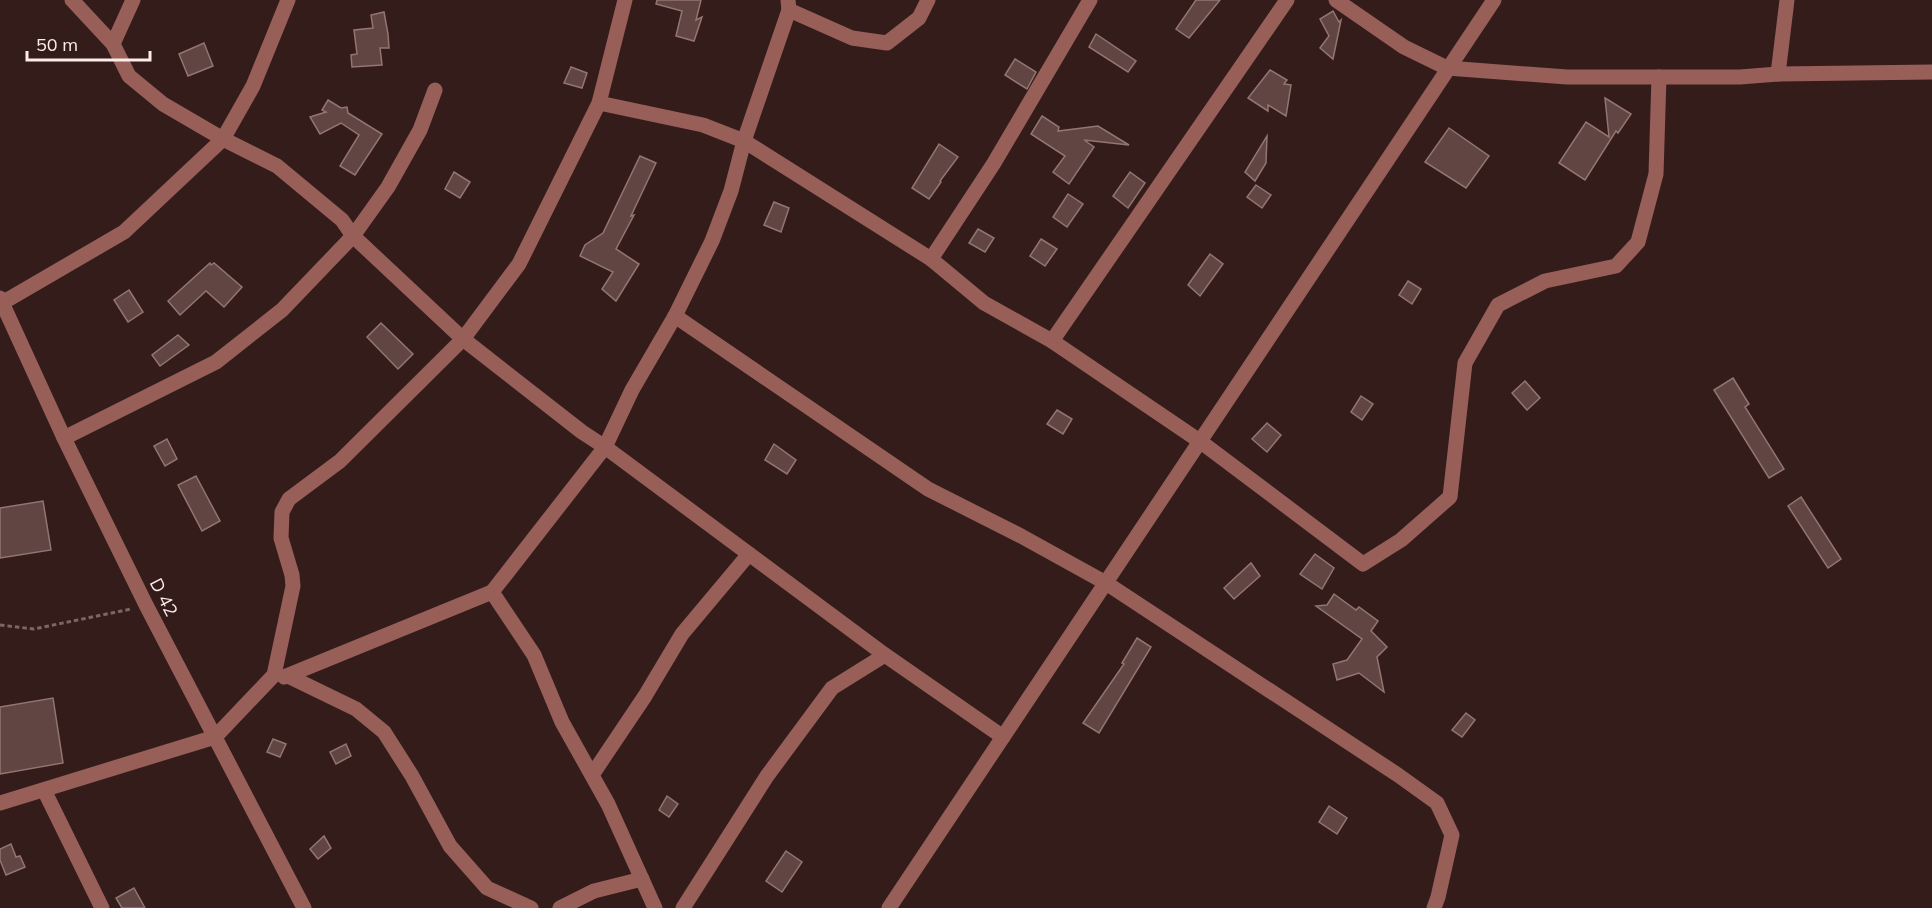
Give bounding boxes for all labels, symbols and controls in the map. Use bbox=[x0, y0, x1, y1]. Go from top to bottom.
scale bar bbox=[27, 24, 150, 62]
text: 50 m bbox=[36, 33, 78, 56]
street label: D 42 bbox=[145, 574, 183, 620]

